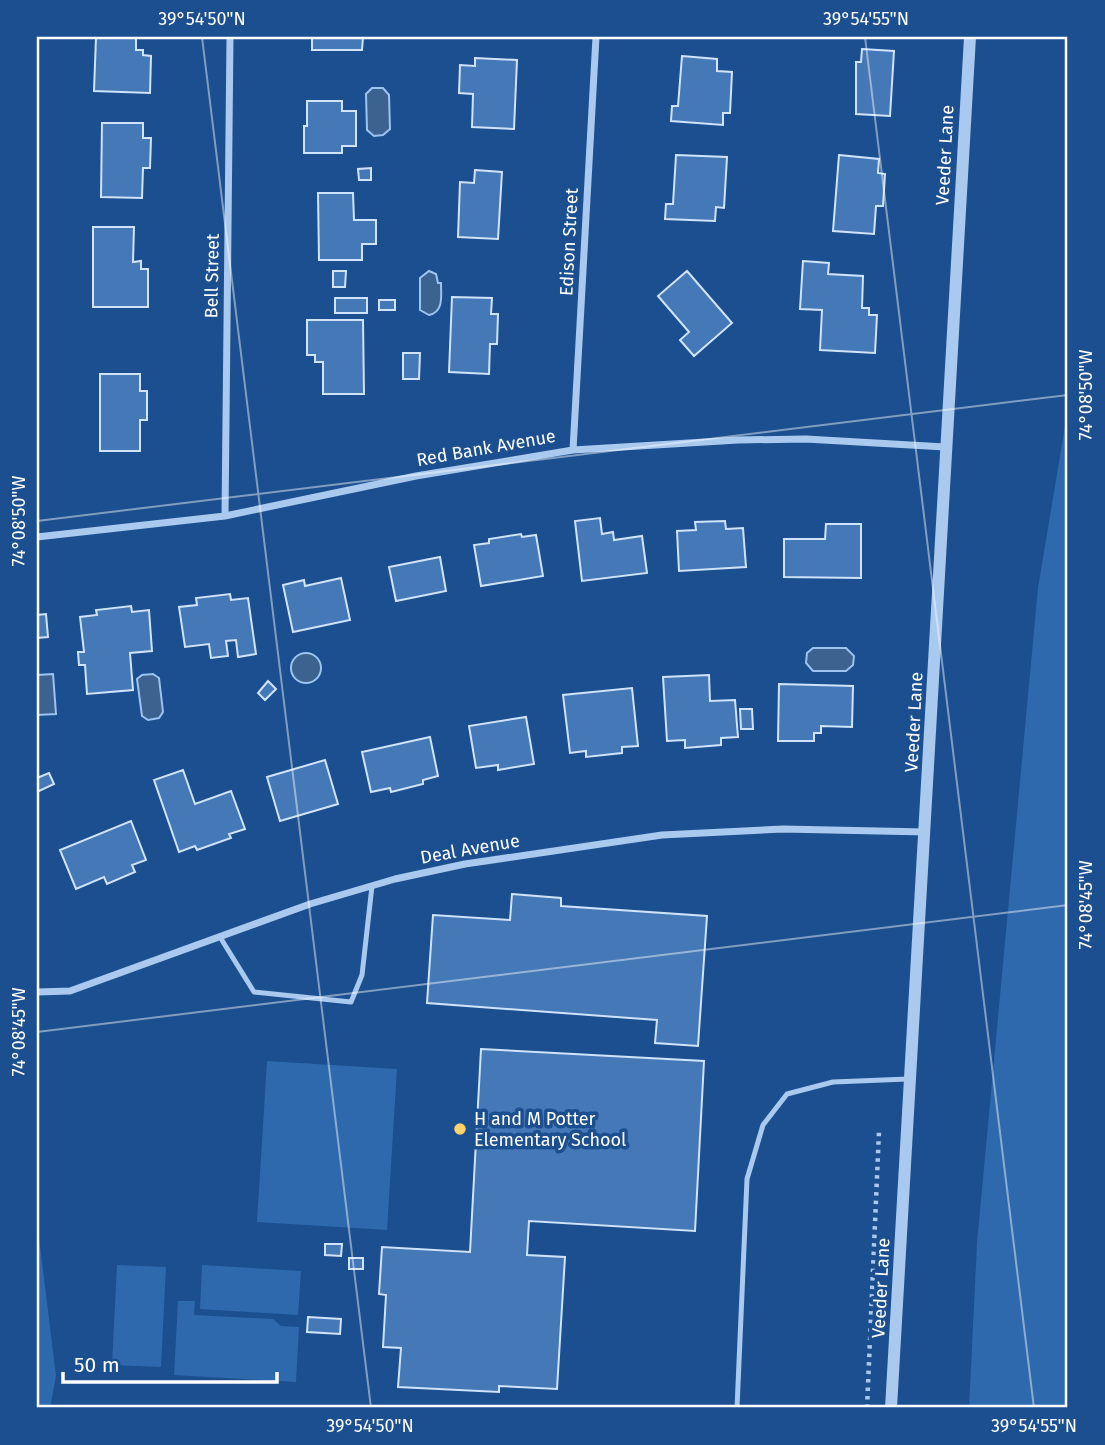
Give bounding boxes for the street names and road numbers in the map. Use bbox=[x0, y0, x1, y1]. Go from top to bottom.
street label: Veeder Lane bbox=[931, 104, 959, 206]
street label: Edison Street bbox=[555, 187, 583, 297]
street label: Bell Street bbox=[200, 233, 224, 319]
street label: Red Bank Avenue bbox=[415, 425, 557, 471]
street label: Veeder Lane bbox=[900, 671, 928, 773]
street label: Deal Avenue bbox=[419, 829, 521, 869]
street label: Veeder Lane bbox=[867, 1237, 895, 1339]

